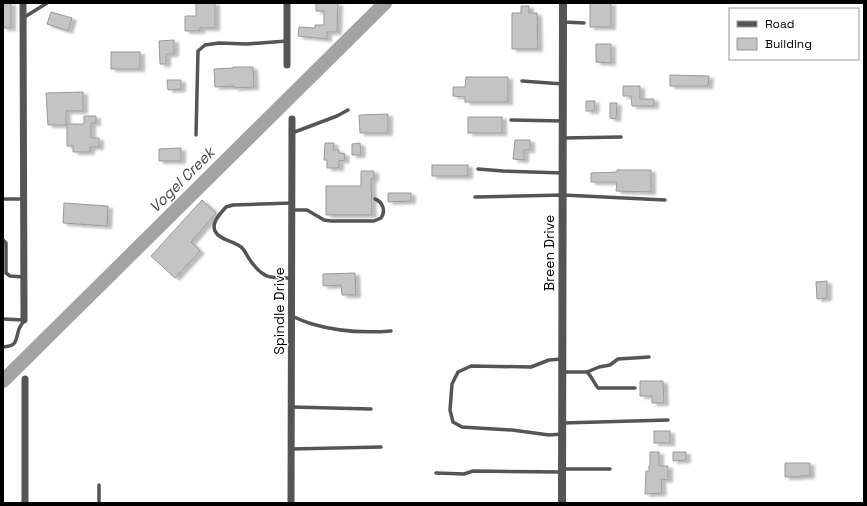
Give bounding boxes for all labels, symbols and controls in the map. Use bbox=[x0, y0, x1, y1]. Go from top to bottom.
legend bbox=[729, 8, 859, 60]
text: Road bbox=[765, 16, 794, 32]
text: Building bbox=[765, 36, 812, 52]
water label: Vogel Creek bbox=[145, 142, 220, 216]
street label: Breen Drive bbox=[540, 215, 558, 291]
street label: Spindle Drive bbox=[270, 267, 288, 355]

